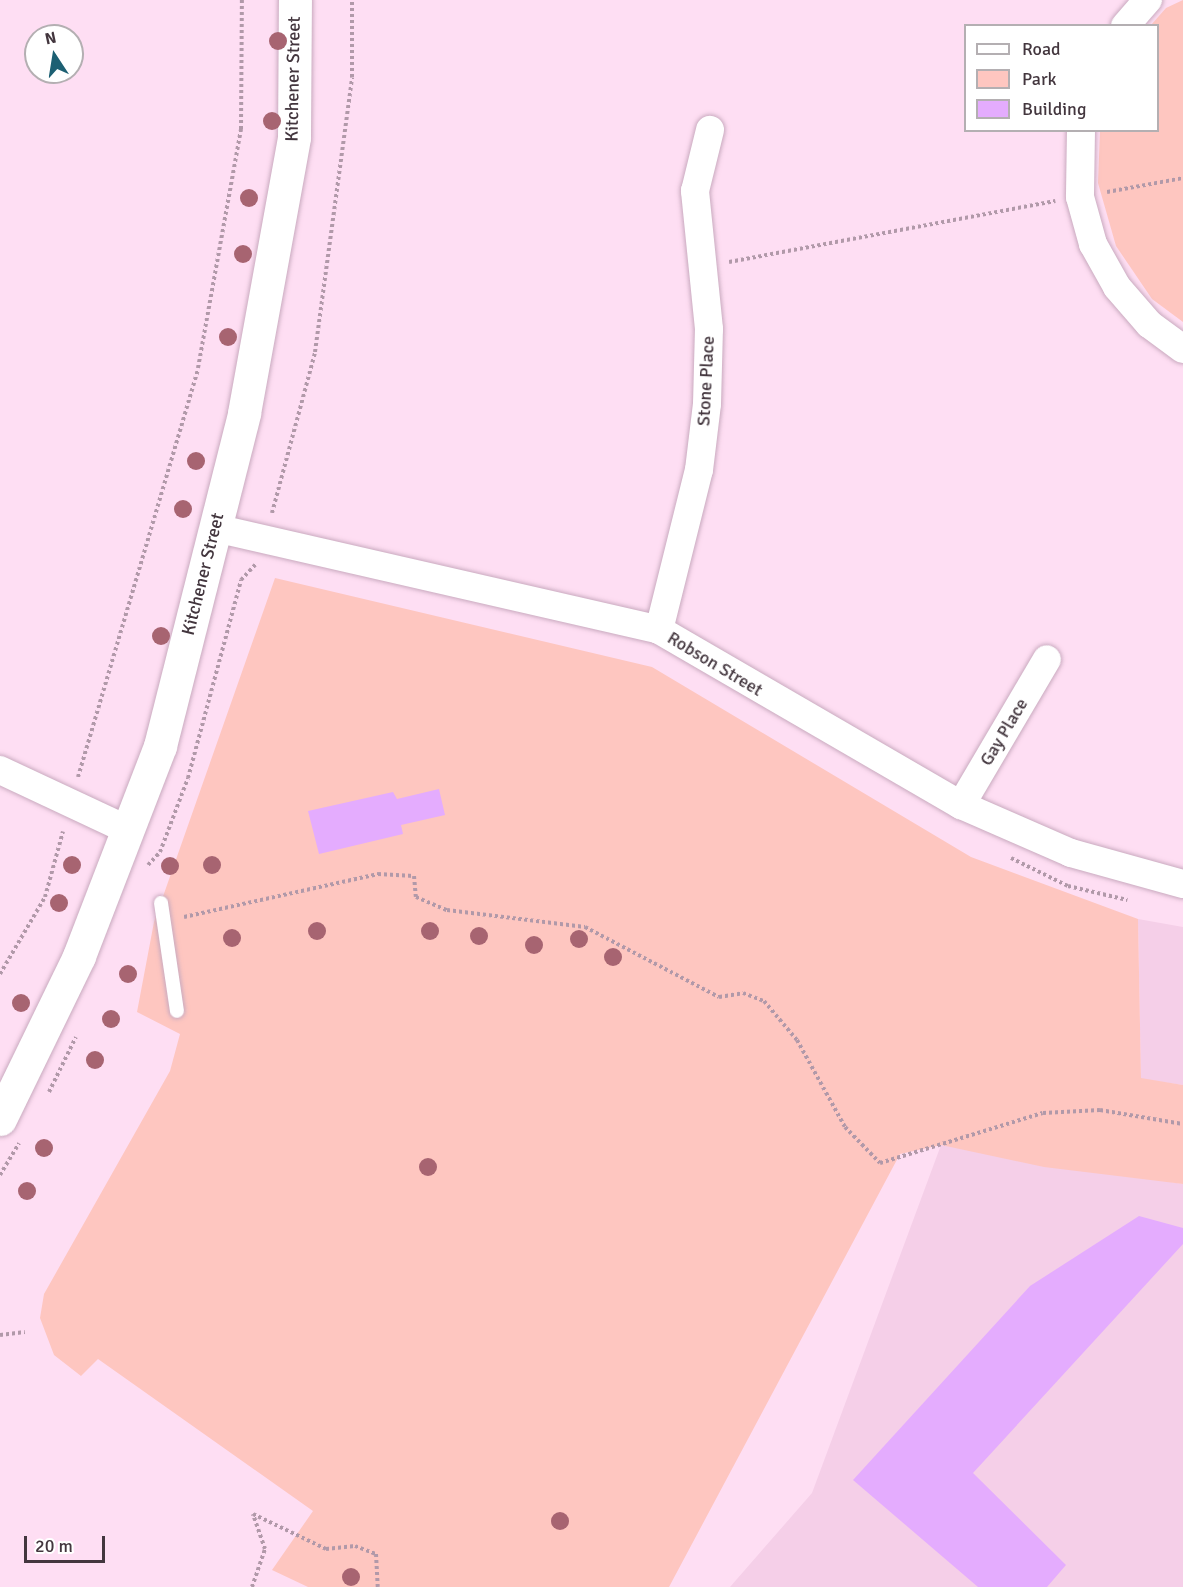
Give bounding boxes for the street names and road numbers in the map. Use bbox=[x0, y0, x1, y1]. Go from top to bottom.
street label: Kitchener Street bbox=[281, 16, 305, 142]
street label: Stone Place bbox=[693, 335, 719, 427]
street label: Kitchener Street bbox=[177, 511, 229, 637]
street label: Robson Street bbox=[663, 627, 767, 701]
street label: Gay Place bbox=[975, 694, 1033, 770]

